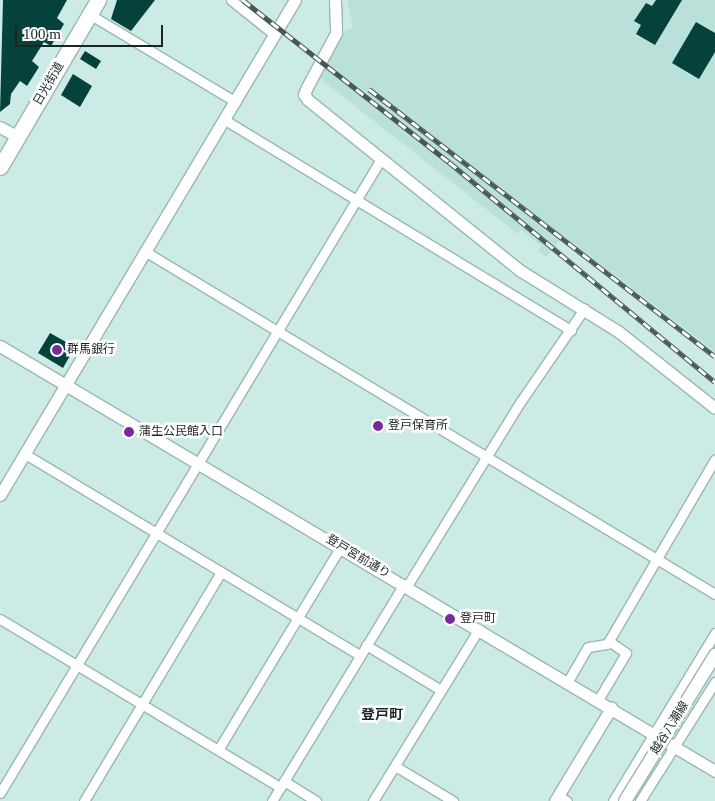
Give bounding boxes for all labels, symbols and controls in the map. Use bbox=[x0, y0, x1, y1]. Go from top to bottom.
scale bar bbox=[18, 15, 165, 47]
text: 100 m bbox=[23, 26, 61, 42]
street label: 日光街道 bbox=[31, 60, 67, 108]
place label: 群馬銀行 bbox=[67, 343, 115, 357]
marker: 群馬銀行 bbox=[51, 344, 63, 356]
place label: 登戸保育所 bbox=[388, 419, 448, 433]
marker: 登戸保育所 bbox=[372, 420, 384, 432]
place label: 蒲生公民館入口 bbox=[139, 425, 223, 439]
marker: 蒲生公民館入口 bbox=[123, 426, 135, 438]
street label: 登戸宮前通り bbox=[323, 532, 393, 582]
place label: 登戸町 bbox=[460, 612, 496, 626]
marker: 登戸町 bbox=[444, 613, 456, 625]
street label: 越谷八潮線 bbox=[648, 699, 692, 757]
district label: 登戸町 bbox=[361, 707, 403, 723]

